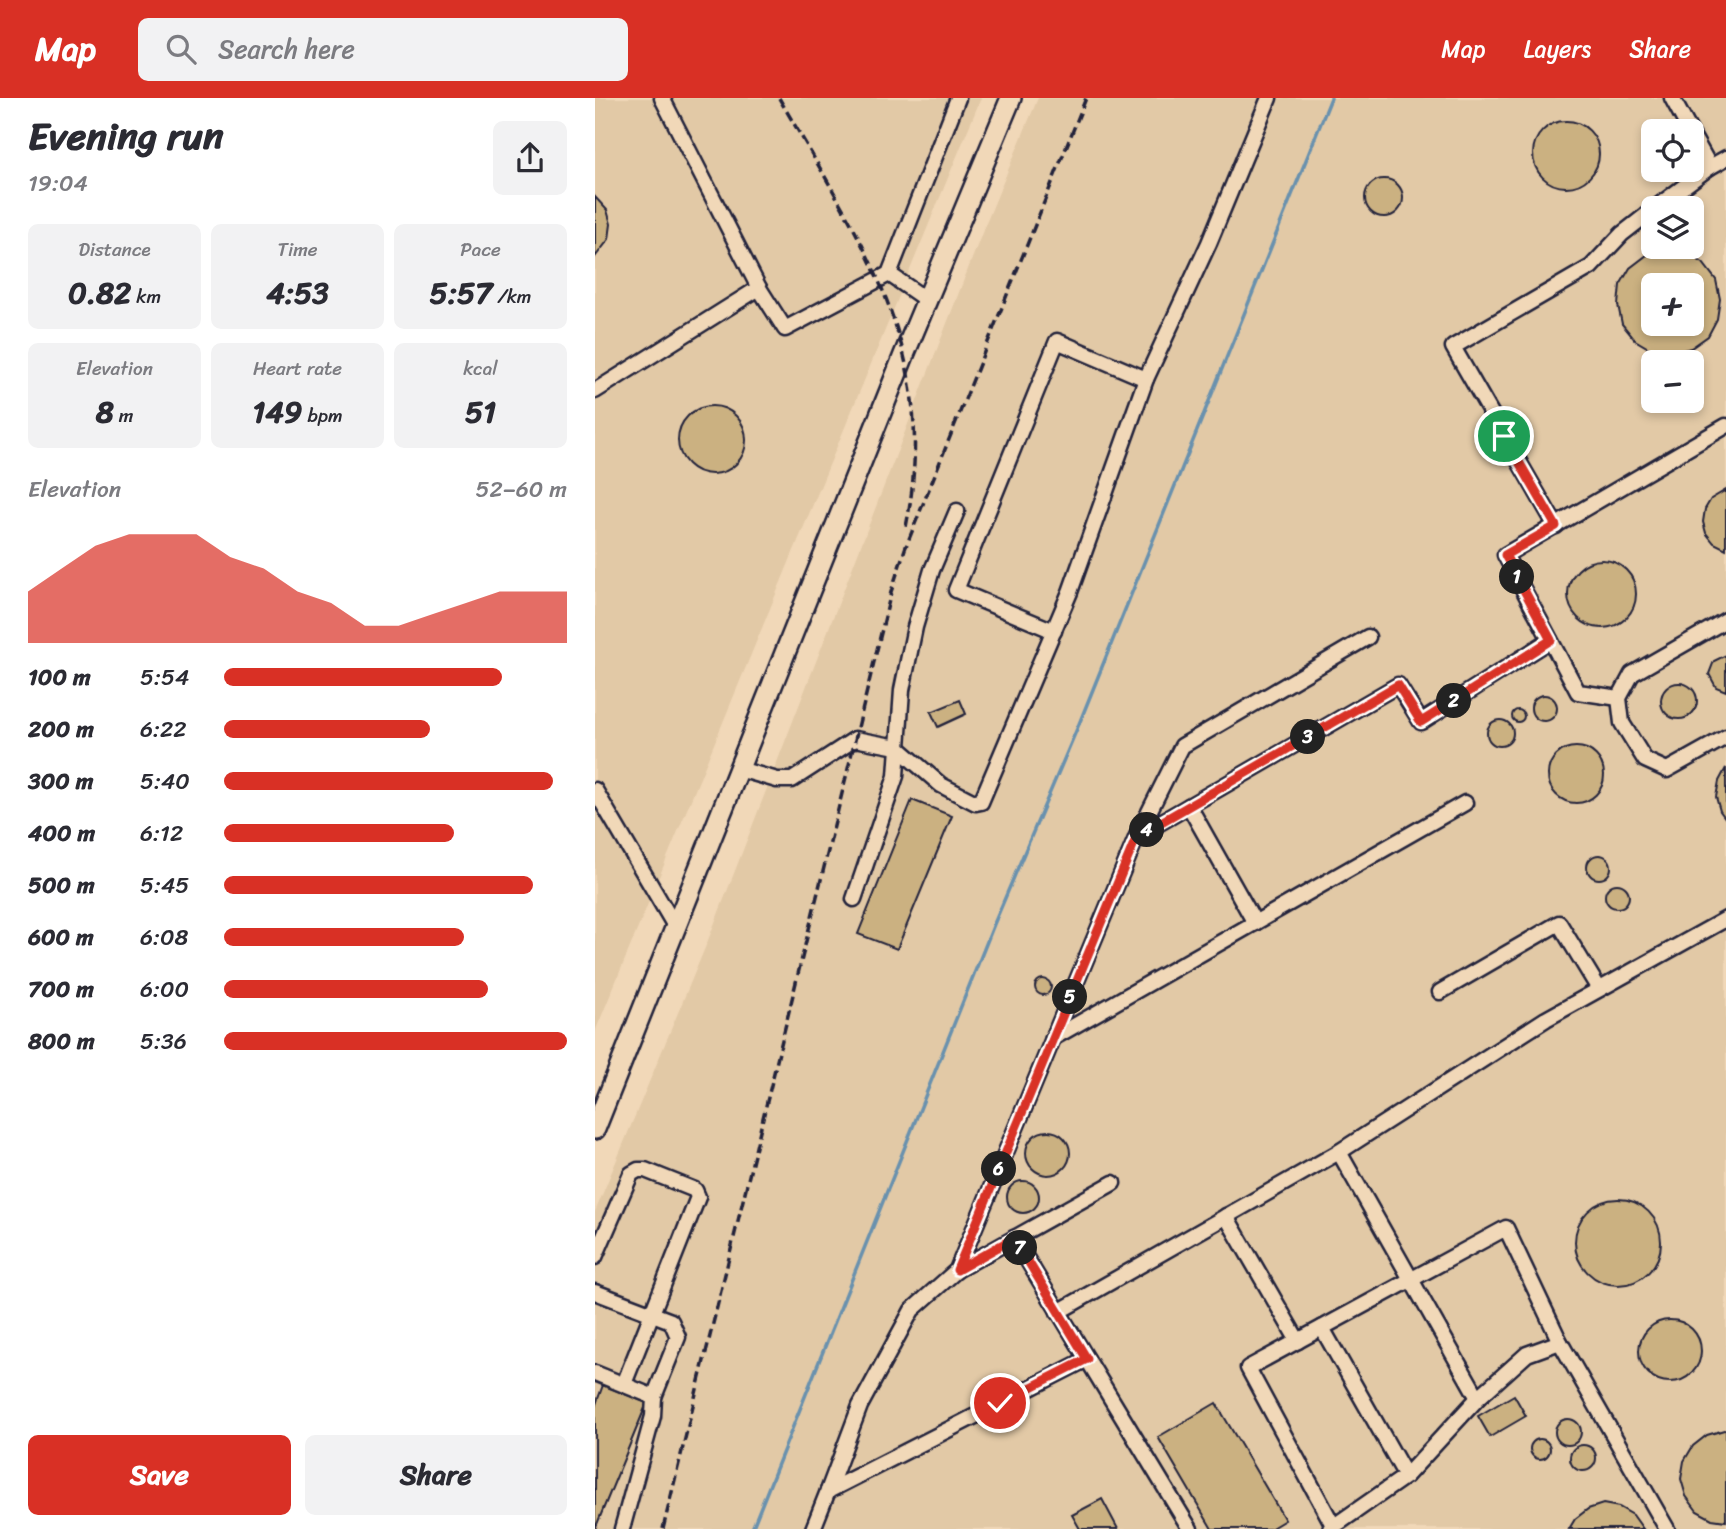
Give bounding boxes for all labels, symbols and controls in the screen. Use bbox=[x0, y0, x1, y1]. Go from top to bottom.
search box bbox=[138, 18, 628, 81]
text: Map bbox=[35, 20, 96, 78]
text: Search here bbox=[218, 26, 355, 72]
text: Map bbox=[1441, 28, 1486, 70]
text: Layers bbox=[1524, 28, 1591, 70]
text: Share bbox=[1629, 28, 1691, 70]
icon: search bbox=[162, 30, 200, 68]
text: Evening run bbox=[28, 103, 224, 170]
map controls bbox=[1641, 119, 1704, 413]
button: locate bbox=[1641, 119, 1704, 182]
button: share bbox=[493, 121, 567, 195]
text: 19:04 bbox=[28, 163, 88, 204]
button: layers bbox=[1641, 196, 1704, 259]
text: Distance bbox=[78, 233, 151, 266]
text: Time bbox=[277, 233, 318, 266]
text: Pace bbox=[460, 233, 501, 266]
text: 0.82 bbox=[68, 266, 131, 320]
text: 4:53 bbox=[266, 266, 329, 320]
text: 5:57 bbox=[430, 266, 492, 320]
button: + bbox=[1641, 273, 1704, 336]
text: km bbox=[131, 280, 161, 313]
text: /km bbox=[492, 280, 531, 313]
button: − bbox=[1641, 350, 1704, 413]
text: Elevation bbox=[76, 352, 153, 385]
text: Heart rate bbox=[253, 352, 342, 385]
text: kcal bbox=[463, 352, 498, 385]
text: 8 bbox=[96, 385, 114, 439]
text: 149 bbox=[252, 385, 303, 439]
text: 51 bbox=[465, 385, 496, 439]
text: m bbox=[114, 399, 133, 432]
text: bpm bbox=[303, 399, 343, 432]
pin bbox=[1474, 406, 1534, 466]
icon: arrive bbox=[1485, 417, 1523, 455]
text: Elevation bbox=[28, 469, 121, 510]
text: 52–60 m bbox=[475, 469, 567, 510]
pin: 1 bbox=[1499, 560, 1535, 594]
text: 1 bbox=[1512, 560, 1521, 593]
text: 100 m bbox=[28, 657, 91, 698]
text: 5:54 bbox=[140, 657, 189, 698]
pin: 2 bbox=[1437, 684, 1471, 718]
text: 2 bbox=[1448, 684, 1459, 717]
text: 200 m bbox=[28, 709, 94, 750]
text: 6:22 bbox=[140, 709, 187, 750]
pin: 3 bbox=[1291, 720, 1325, 754]
text: 3 bbox=[1302, 720, 1313, 753]
text: 300 m bbox=[28, 761, 93, 802]
text: 5:40 bbox=[140, 761, 190, 802]
pin: 4 bbox=[1129, 812, 1165, 848]
text: 400 m bbox=[28, 813, 95, 854]
text: 6:12 bbox=[140, 813, 183, 854]
text: 4 bbox=[1141, 813, 1152, 846]
text: 500 m bbox=[28, 865, 95, 906]
text: 5:45 bbox=[140, 865, 189, 906]
text: 600 m bbox=[28, 917, 94, 958]
text: 6:08 bbox=[140, 917, 188, 958]
text: 700 m bbox=[28, 969, 94, 1010]
text: 6:00 bbox=[140, 969, 189, 1010]
pin: 5 bbox=[1053, 979, 1087, 1014]
text: 5 bbox=[1064, 980, 1075, 1013]
text: 800 m bbox=[28, 1021, 95, 1062]
text: 5:36 bbox=[140, 1021, 187, 1062]
pin: 6 bbox=[981, 1152, 1017, 1186]
text: 6 bbox=[993, 1152, 1004, 1185]
pin: 7 bbox=[1003, 1230, 1037, 1266]
text: 7 bbox=[1014, 1231, 1025, 1264]
pin bbox=[970, 1373, 1030, 1433]
icon: check bbox=[981, 1384, 1019, 1422]
button: Save bbox=[28, 1435, 291, 1515]
button: Share bbox=[305, 1435, 567, 1515]

